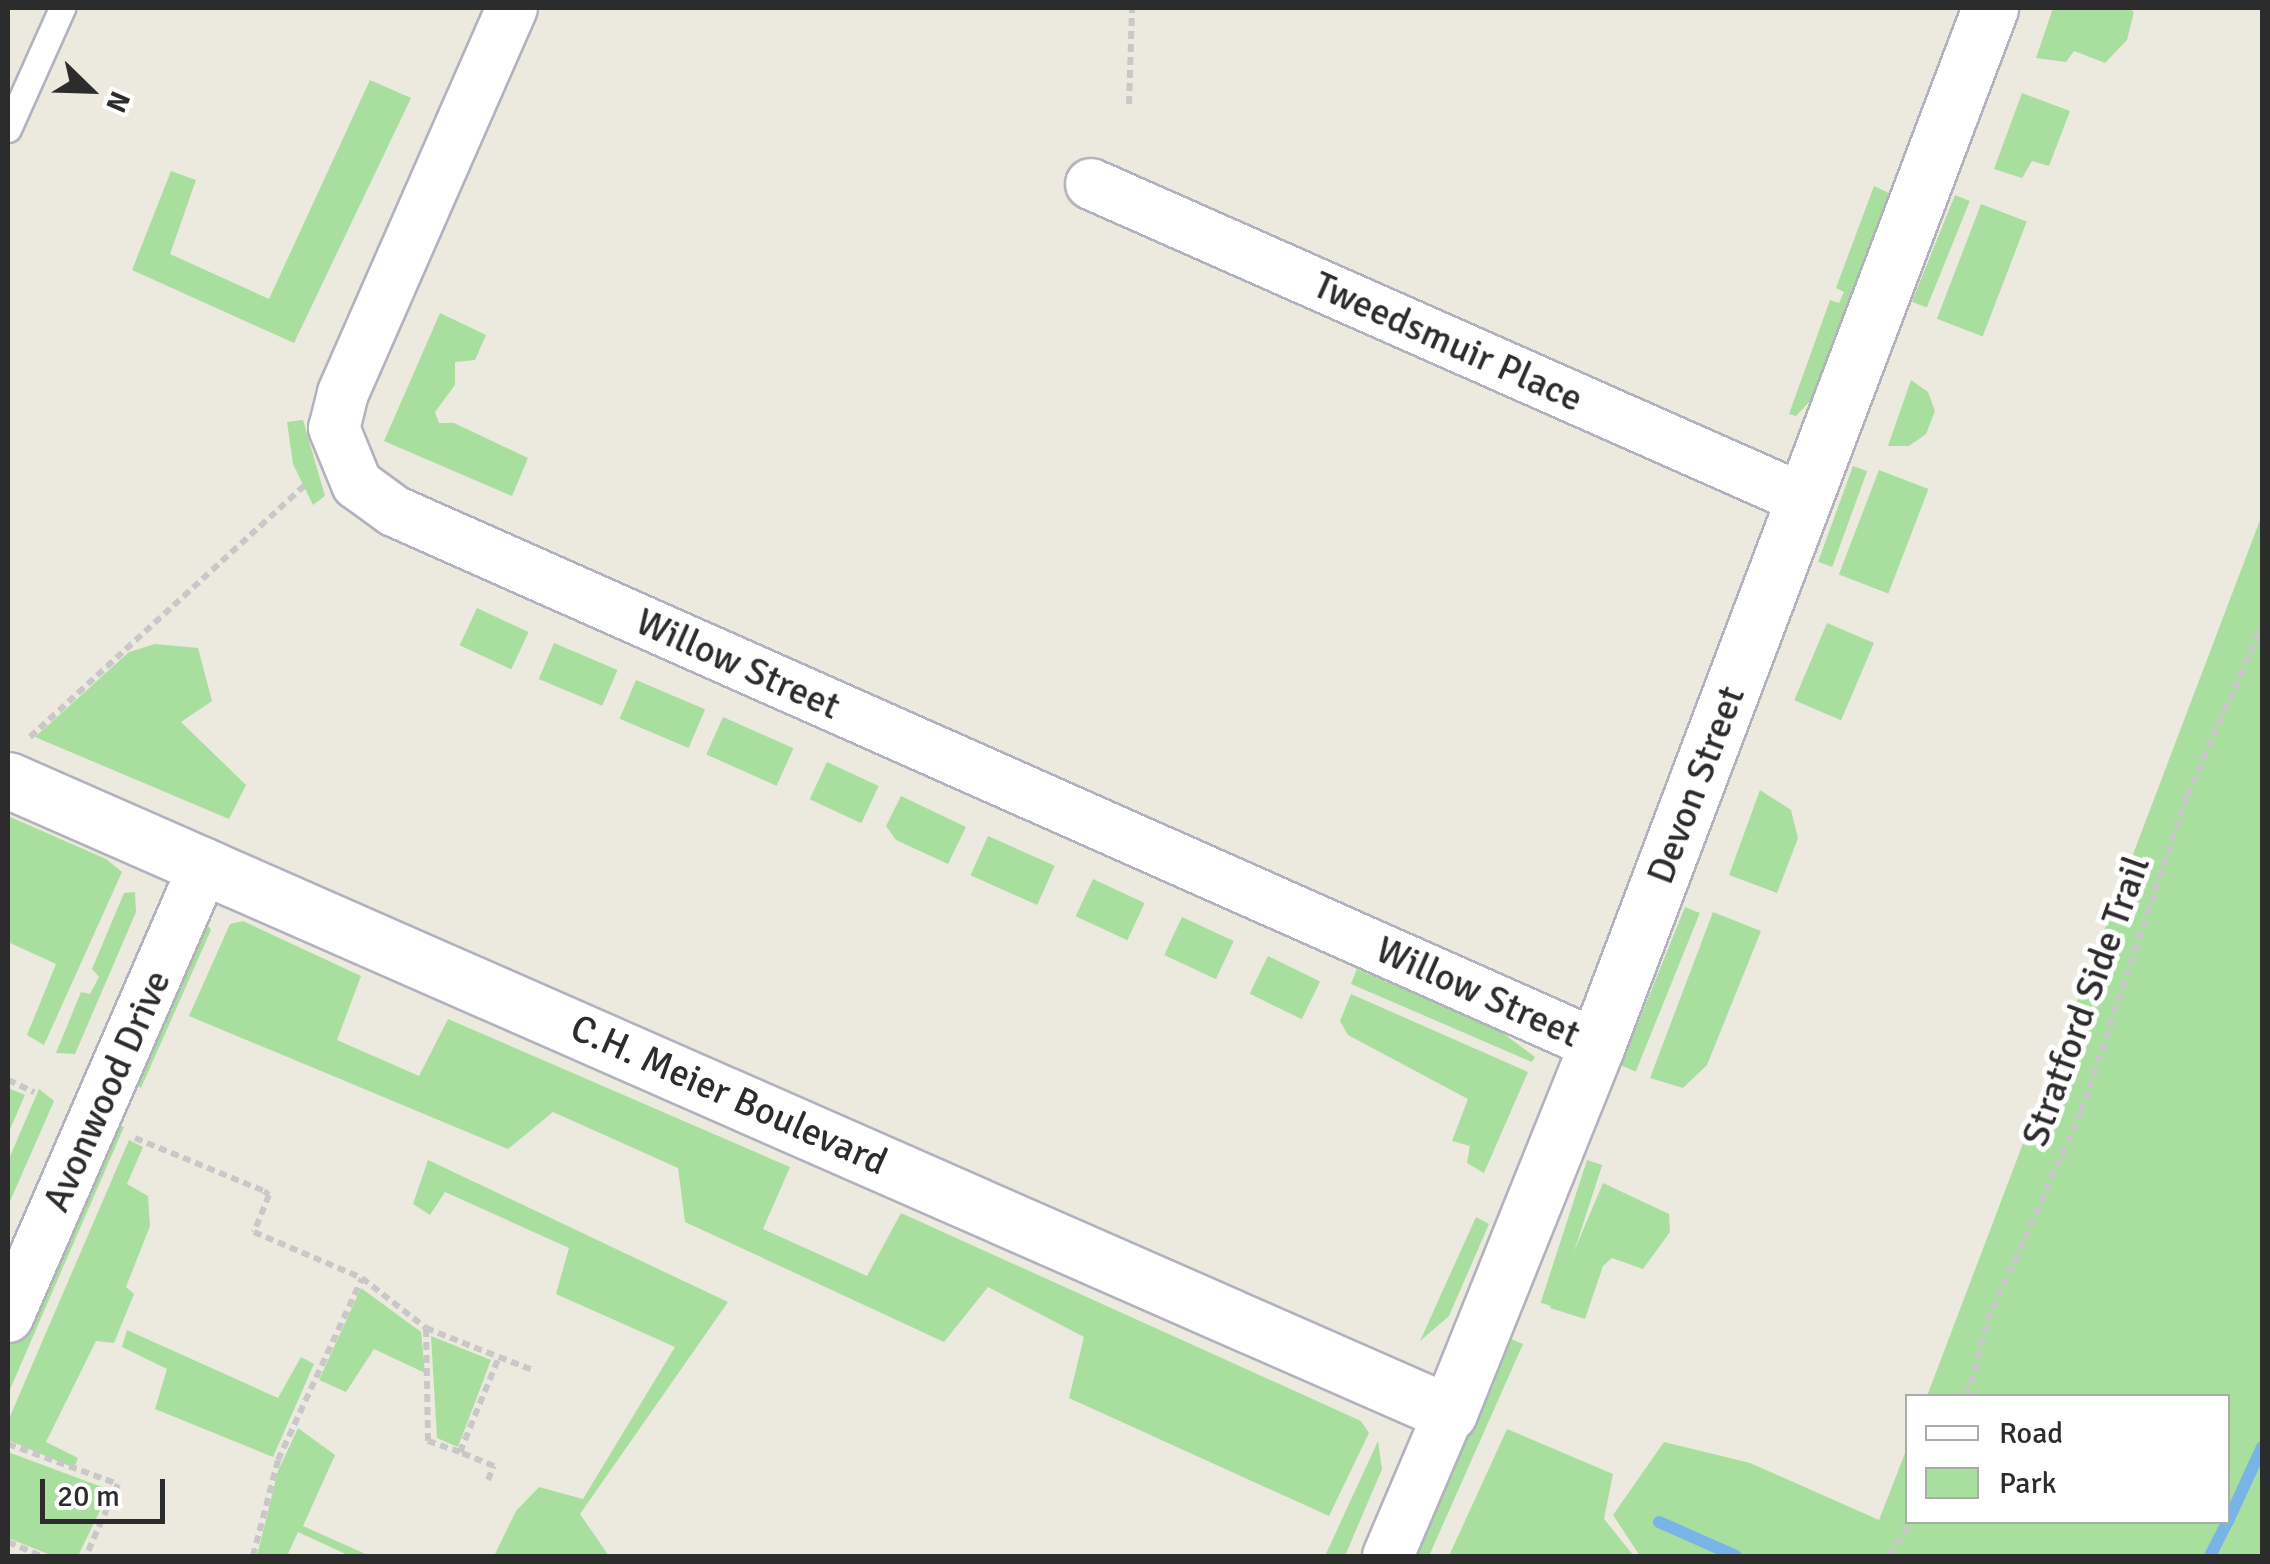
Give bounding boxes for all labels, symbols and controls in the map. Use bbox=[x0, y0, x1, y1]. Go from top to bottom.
north arrow bbox=[40, 40, 140, 140]
text: N bbox=[98, 86, 137, 117]
street label: Tweedsmuir Place bbox=[1306, 262, 1590, 422]
street label: Willow Street bbox=[629, 599, 847, 729]
street label: Devon Street bbox=[1637, 680, 1755, 890]
street label: Stratford Side Trail bbox=[2012, 850, 2160, 1152]
street label: Willow Street bbox=[1369, 927, 1587, 1057]
street label: Avonwood Drive bbox=[33, 963, 181, 1219]
street label: C.H. Meier Boulevard bbox=[564, 1005, 894, 1185]
legend bbox=[1905, 1394, 2230, 1524]
text: Road bbox=[1999, 1415, 2063, 1452]
scale bar bbox=[45, 1459, 170, 1521]
text: Park bbox=[1999, 1465, 2057, 1502]
text: 20 m bbox=[57, 1478, 120, 1515]

